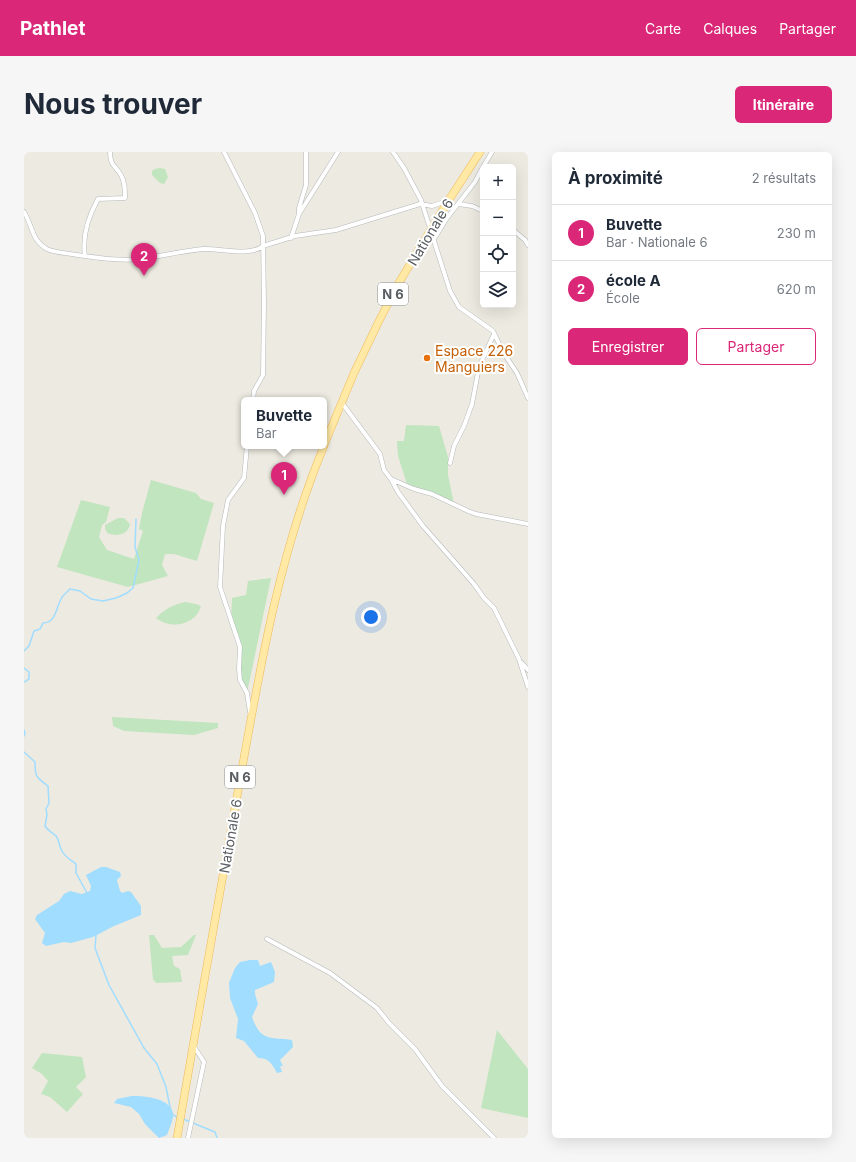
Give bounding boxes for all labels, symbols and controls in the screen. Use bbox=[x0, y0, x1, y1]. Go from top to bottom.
text: Pathlet bbox=[20, 17, 85, 40]
text: Carte bbox=[645, 20, 681, 37]
text: Calques bbox=[703, 20, 757, 37]
text: Partager bbox=[779, 20, 836, 37]
button: Itinéraire bbox=[735, 86, 832, 123]
text: Nous trouver bbox=[24, 87, 202, 121]
map controls bbox=[480, 164, 516, 308]
button: + bbox=[480, 164, 516, 200]
text: À proximité bbox=[568, 168, 663, 188]
text: 2 résultats bbox=[752, 170, 816, 186]
street label: Nationale 6 bbox=[403, 195, 457, 269]
button: − bbox=[480, 200, 516, 236]
text: Buvette bbox=[606, 215, 662, 234]
text: 1 bbox=[578, 225, 584, 241]
text: 230 m bbox=[777, 225, 816, 241]
text: Bar · Nationale 6 bbox=[606, 234, 707, 250]
button: locate bbox=[480, 236, 516, 272]
pin: 2 bbox=[131, 243, 157, 276]
text: école A bbox=[606, 271, 661, 290]
button: layers bbox=[480, 272, 516, 308]
text: 2 bbox=[577, 281, 585, 297]
text: 620 m bbox=[777, 281, 816, 297]
road number: N 6 bbox=[378, 283, 408, 305]
text: École bbox=[606, 290, 640, 306]
button: Enregistrer bbox=[568, 328, 688, 365]
button: Partager bbox=[696, 328, 816, 365]
place label: Espace 226 Manguiers bbox=[435, 342, 513, 375]
marker: Espace 226 Manguiers bbox=[422, 353, 432, 363]
popup bbox=[241, 397, 327, 449]
text: Buvette bbox=[256, 406, 312, 425]
text: Bar bbox=[256, 425, 277, 441]
pin: 1 bbox=[271, 462, 297, 495]
your location bbox=[361, 607, 381, 627]
road number: N 6 bbox=[225, 766, 255, 788]
street label: Nationale 6 bbox=[215, 798, 245, 874]

